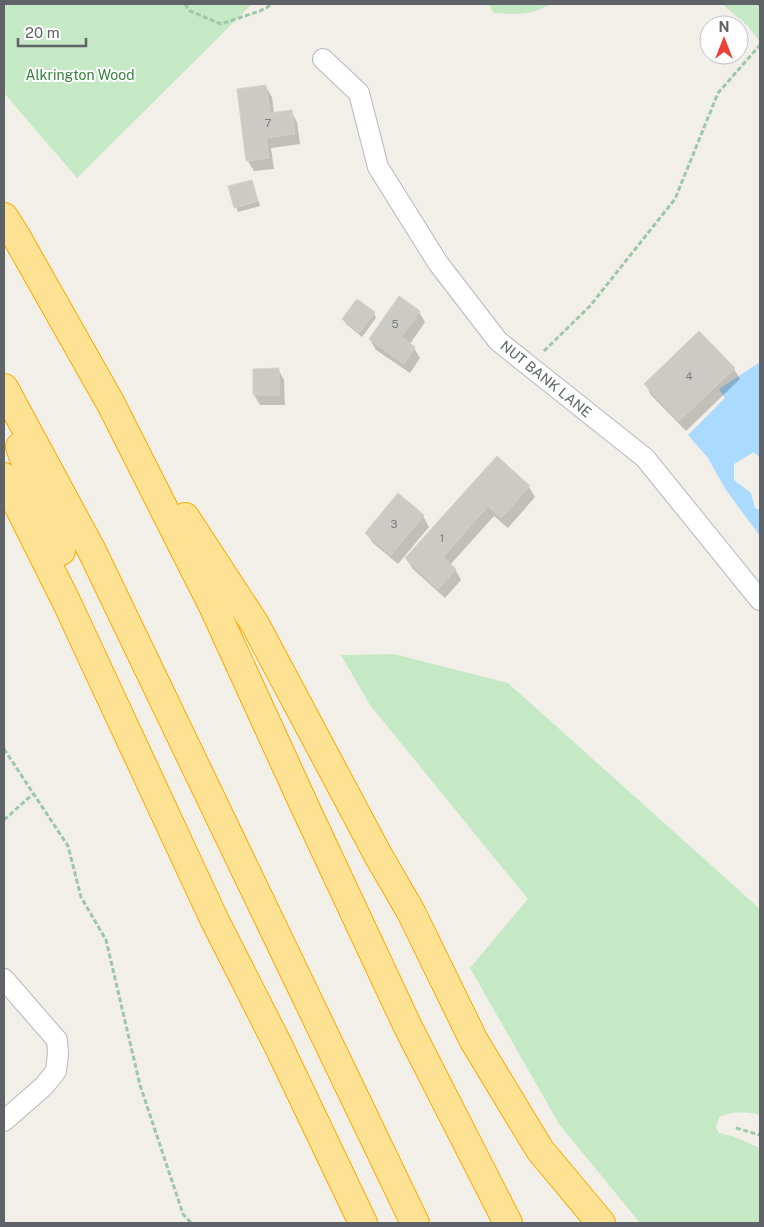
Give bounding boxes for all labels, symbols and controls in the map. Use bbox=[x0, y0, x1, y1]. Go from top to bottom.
scale bar bbox=[18, 15, 85, 47]
north arrow bbox=[699, 15, 749, 65]
text: N bbox=[719, 19, 729, 35]
text: 20 m bbox=[25, 24, 60, 41]
park label: Alkrington Wood bbox=[25, 67, 135, 83]
house number: 7 bbox=[265, 117, 272, 129]
house number: 5 bbox=[391, 318, 399, 330]
street label: NUT BANK LANE bbox=[497, 337, 595, 421]
house number: 4 bbox=[686, 370, 693, 382]
house number: 3 bbox=[391, 518, 398, 530]
house number: 1 bbox=[440, 532, 444, 544]

